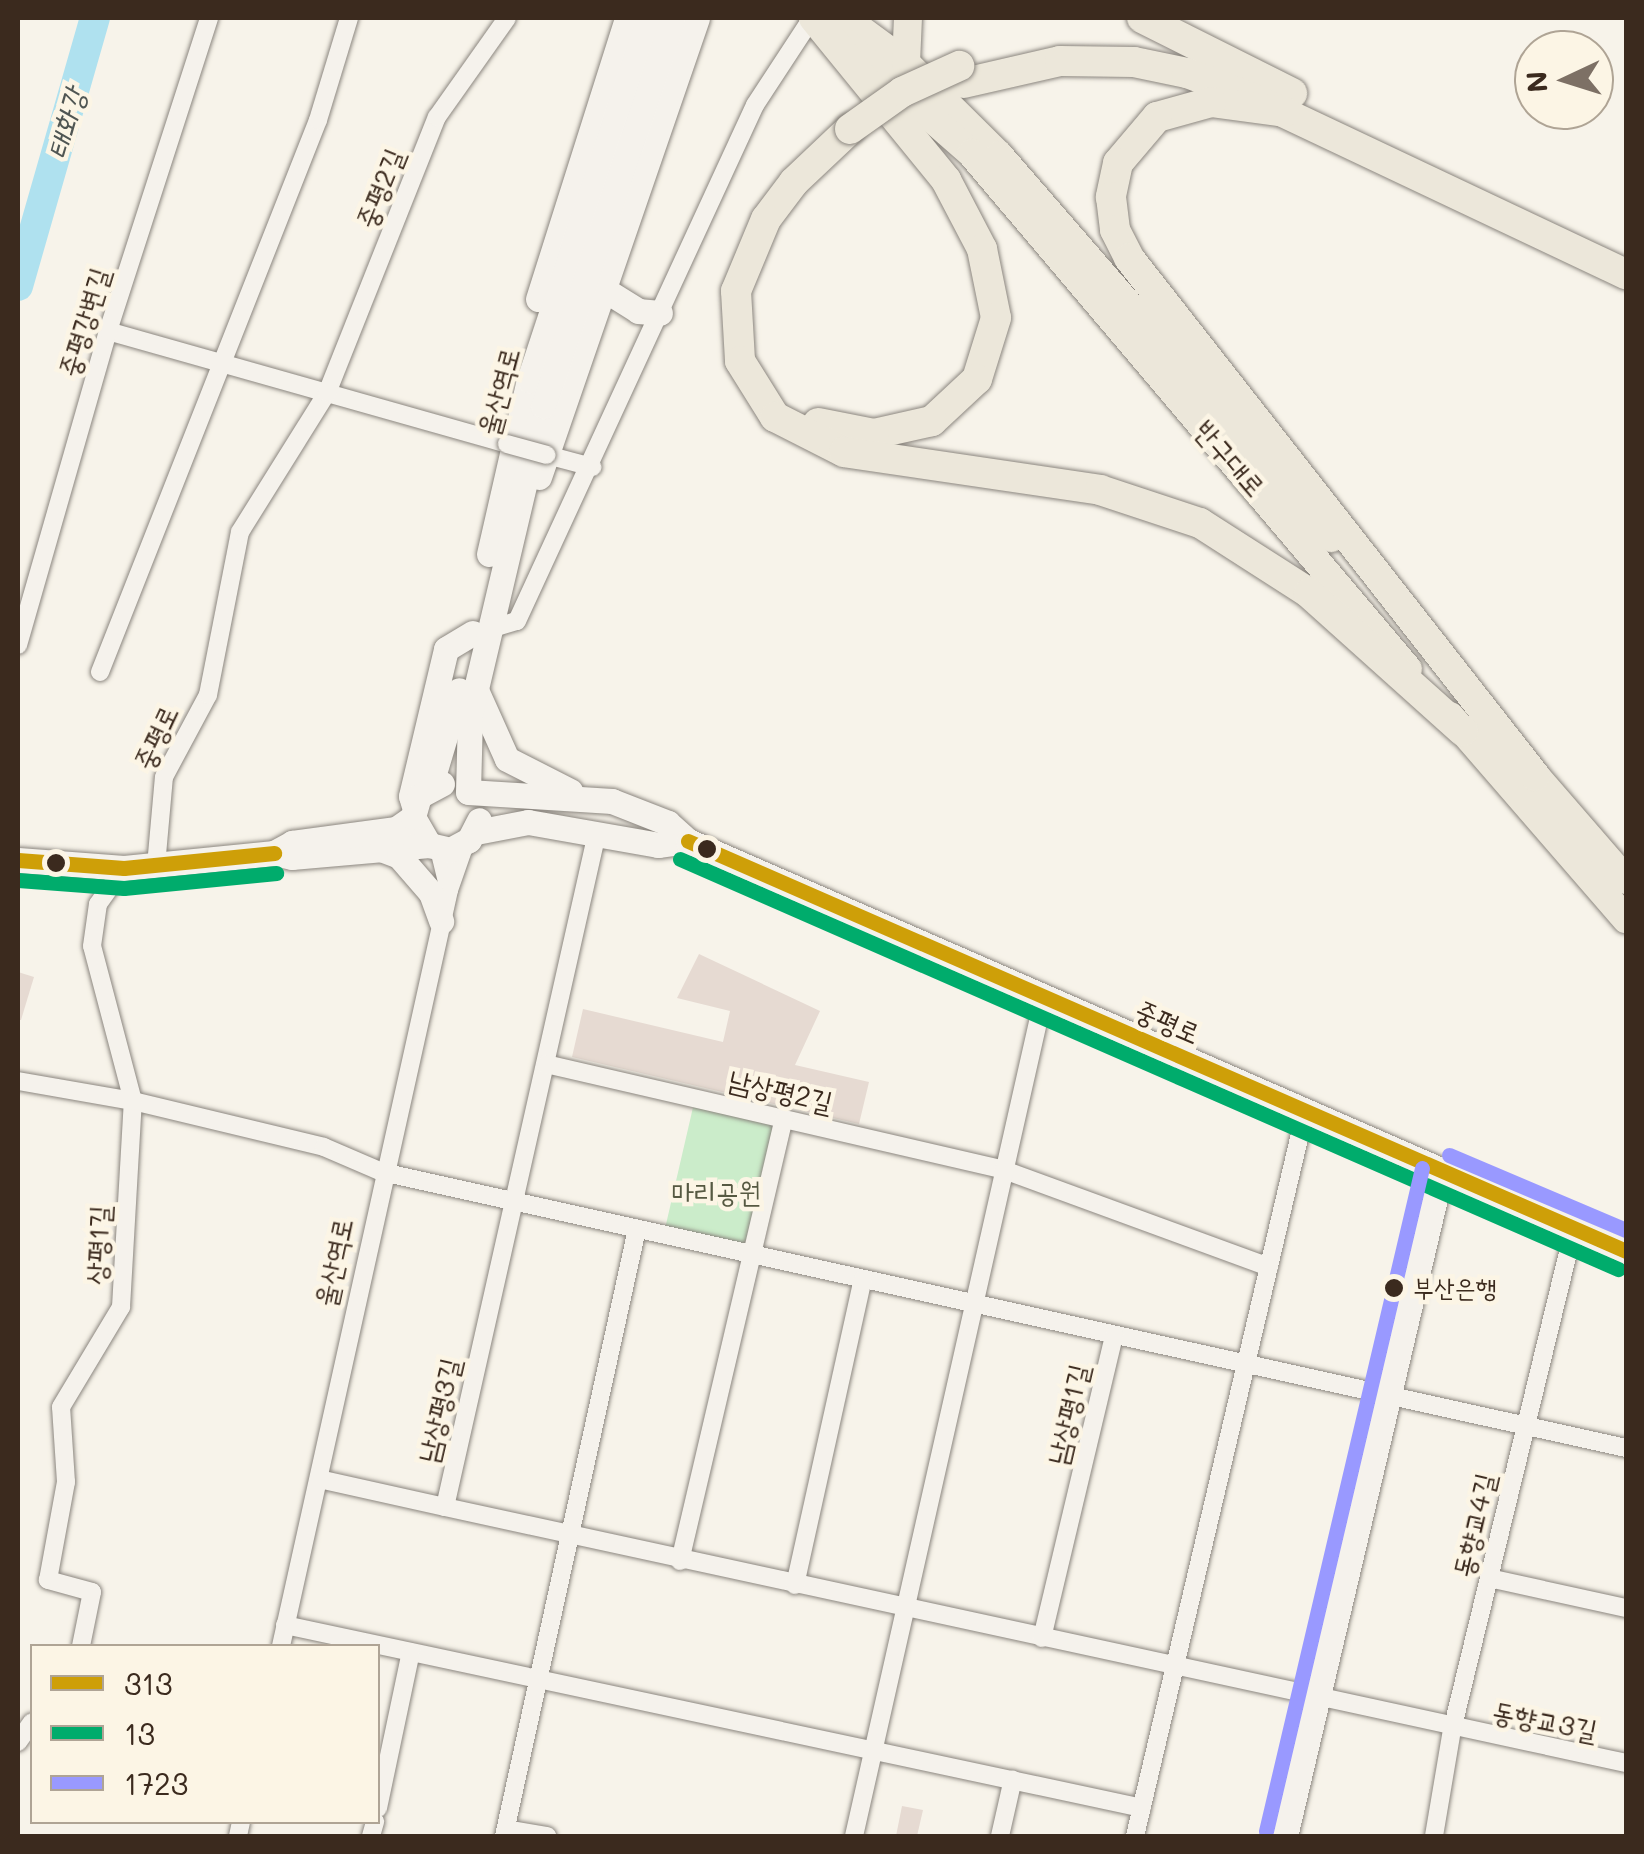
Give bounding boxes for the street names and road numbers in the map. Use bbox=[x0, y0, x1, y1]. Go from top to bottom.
street label: 중평2길 bbox=[348, 143, 410, 233]
street label: 중평강변길 bbox=[50, 263, 116, 381]
street label: 울산역로 bbox=[470, 343, 526, 439]
street label: 반구대로 bbox=[1189, 413, 1273, 503]
street label: 중평로 bbox=[125, 699, 185, 775]
street label: 중평로 bbox=[1130, 992, 1206, 1050]
street label: 남상평2길 bbox=[726, 1062, 836, 1118]
street label: 상평1길 bbox=[78, 1204, 116, 1286]
street label: 울산역로 bbox=[307, 1214, 359, 1310]
street label: 남상평3길 bbox=[410, 1354, 466, 1466]
street label: 남상평1길 bbox=[1039, 1360, 1095, 1468]
street label: 동향교4길 bbox=[1445, 1469, 1501, 1581]
street label: 동향교3길 bbox=[1490, 1693, 1600, 1747]

